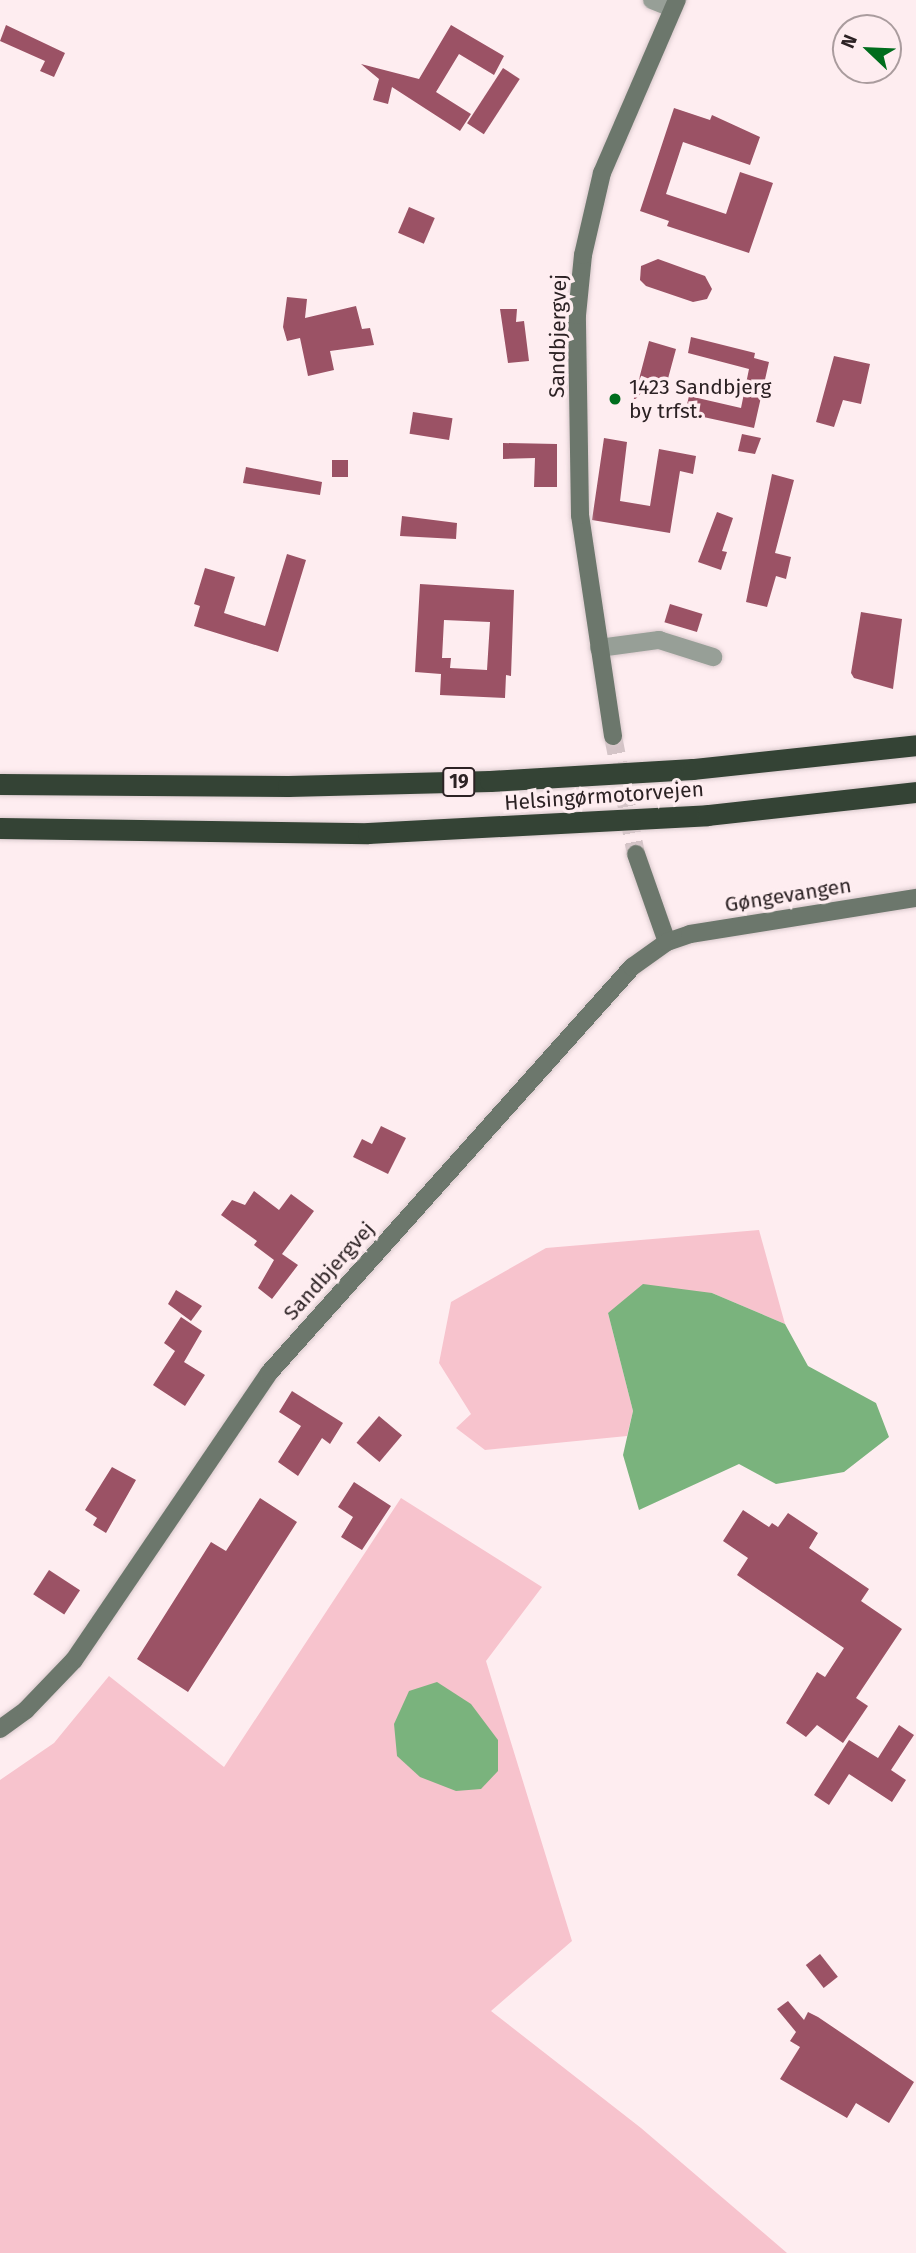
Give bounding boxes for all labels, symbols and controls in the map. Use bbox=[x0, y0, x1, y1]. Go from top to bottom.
north arrow bbox=[832, 14, 902, 84]
text: N bbox=[836, 31, 862, 52]
street label: Sandbjergvej bbox=[544, 274, 572, 398]
place label: 1423 Sandbjerg by trfst. bbox=[629, 374, 771, 424]
marker: 1423 Sandbjerg by trfst. bbox=[607, 391, 623, 407]
road number: 19 bbox=[442, 766, 476, 797]
street label: Helsingørmotorvejen bbox=[503, 776, 705, 816]
street label: Gøngevangen bbox=[723, 873, 853, 917]
street label: Sandbjergvej bbox=[278, 1217, 380, 1325]

